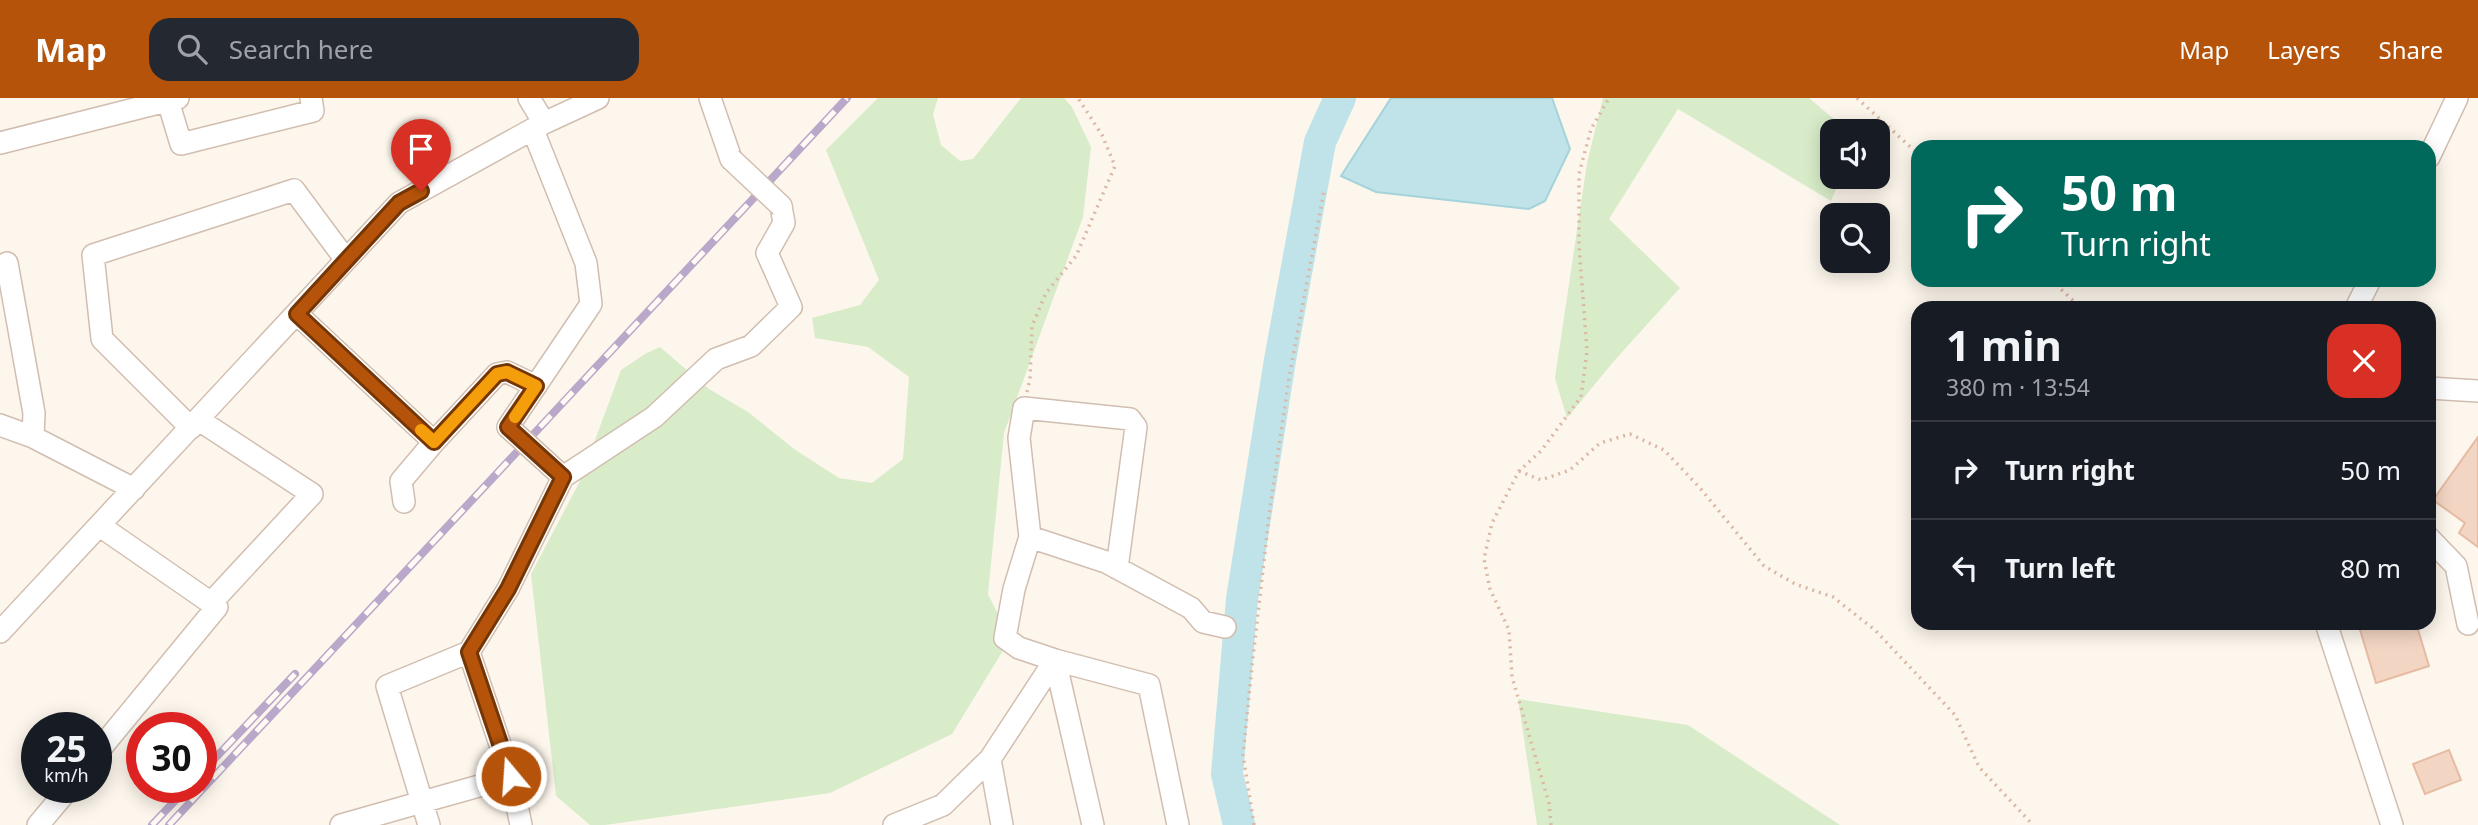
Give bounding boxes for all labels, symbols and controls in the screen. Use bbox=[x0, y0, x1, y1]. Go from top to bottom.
search box bbox=[149, 18, 639, 81]
text: Map bbox=[35, 27, 107, 72]
icon: search bbox=[173, 30, 211, 68]
text: Search here bbox=[229, 31, 373, 67]
text: Map bbox=[2179, 33, 2229, 66]
text: Layers bbox=[2267, 33, 2341, 66]
text: Share bbox=[2379, 33, 2443, 66]
pin bbox=[391, 119, 451, 191]
map controls bbox=[1820, 119, 1890, 273]
button: sound bbox=[1820, 119, 1890, 189]
icon: arrive bbox=[402, 130, 440, 168]
text: 50 m bbox=[2061, 159, 2178, 225]
icon: right bbox=[1946, 168, 2037, 259]
button: search bbox=[1820, 203, 1890, 273]
text: Turn right bbox=[2061, 222, 2211, 265]
text: 1 min bbox=[1946, 316, 2062, 373]
button: close bbox=[2327, 324, 2401, 398]
text: 380 m · 13:54 bbox=[1946, 371, 2090, 403]
icon: right bbox=[1946, 451, 1984, 489]
text: Turn right bbox=[2005, 452, 2135, 488]
text: 50 m bbox=[2340, 452, 2401, 488]
icon: left bbox=[1946, 549, 1984, 587]
text: Turn left bbox=[2005, 550, 2116, 586]
text: 80 m bbox=[2340, 550, 2401, 586]
speed limit sign: 30 bbox=[126, 712, 217, 803]
text: 25 bbox=[46, 725, 87, 772]
position arrow bbox=[474, 739, 548, 813]
text: km/h bbox=[44, 763, 89, 787]

